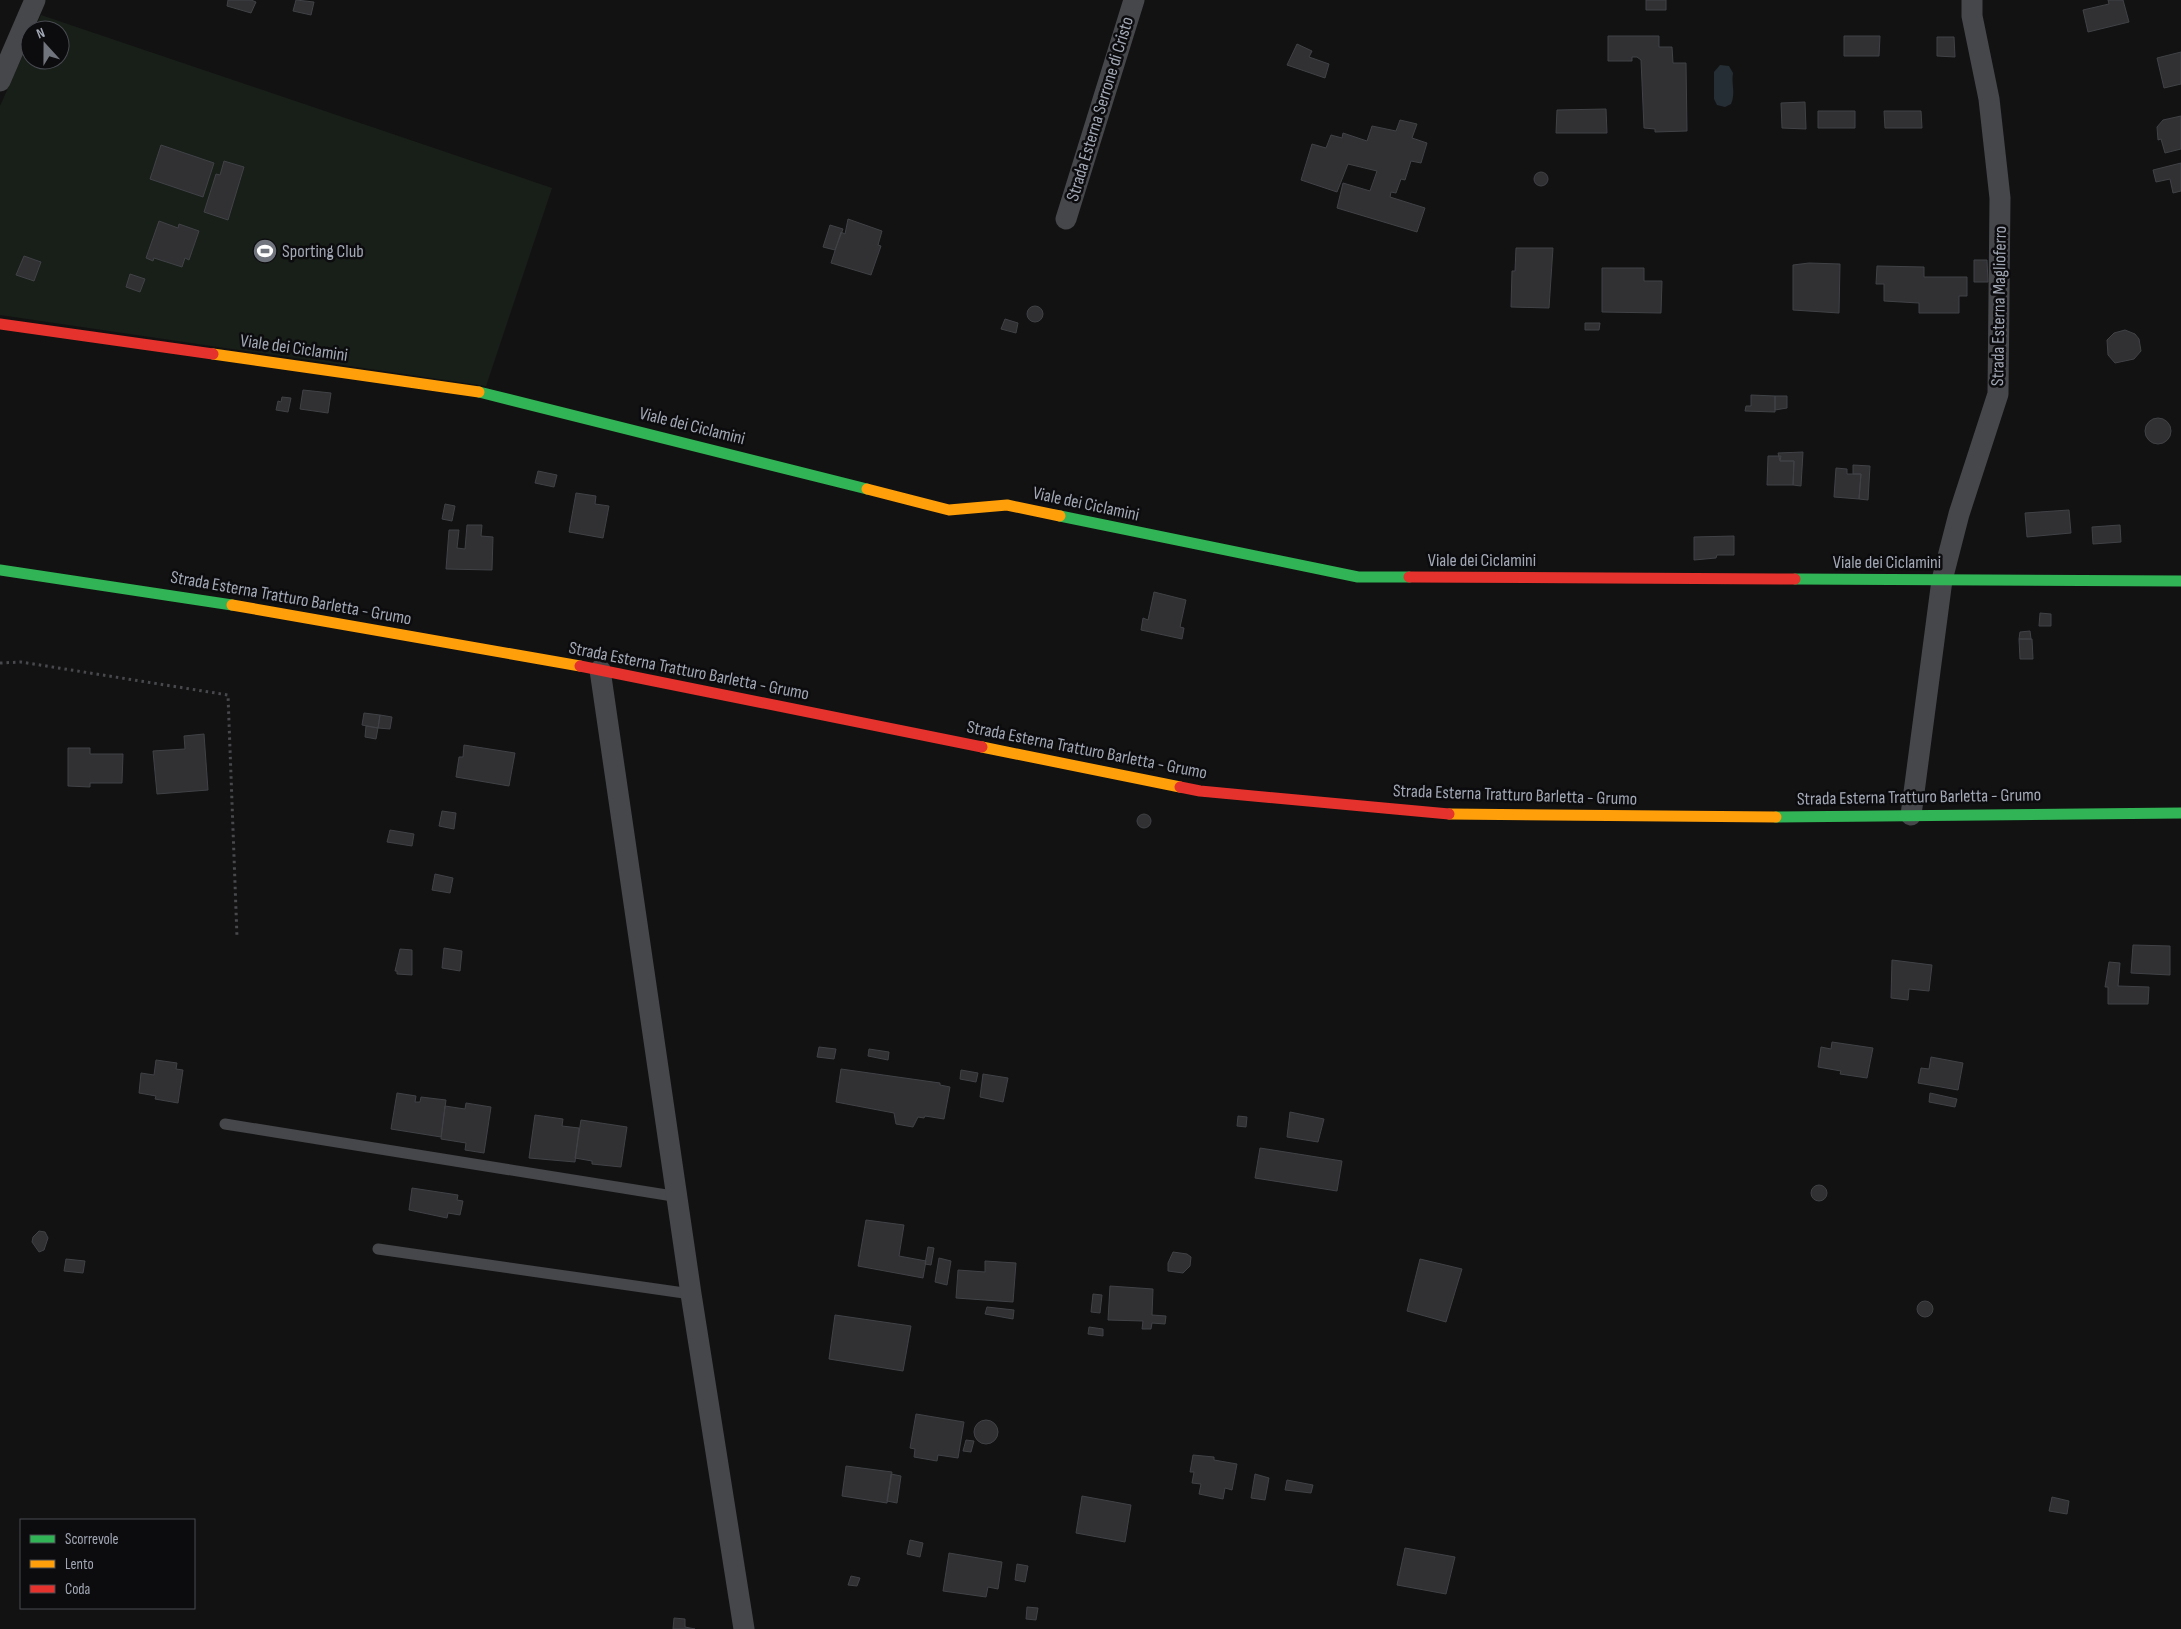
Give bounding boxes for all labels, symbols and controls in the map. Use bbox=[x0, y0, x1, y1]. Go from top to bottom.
street label: Strada Esterna Serrone di Cristo bbox=[1062, 14, 1138, 204]
north arrow bbox=[20, 20, 70, 70]
text: N bbox=[34, 24, 47, 43]
street label: Strada Esterna Maglioferro bbox=[1987, 226, 2011, 386]
sports icon: Sporting Club bbox=[252, 238, 278, 264]
place label: Sporting Club bbox=[282, 241, 364, 262]
street label: Viale dei Ciclamini bbox=[239, 330, 349, 366]
street label: Viale dei Ciclamini bbox=[637, 403, 747, 449]
street label: Viale dei Ciclamini bbox=[1031, 482, 1141, 526]
street label: Viale dei Ciclamini bbox=[1428, 550, 1536, 571]
street label: Viale dei Ciclamini bbox=[1833, 552, 1941, 573]
street label: Strada Esterna Tratturo Barletta - Grumo bbox=[169, 566, 413, 630]
street label: Strada Esterna Tratturo Barletta - Grumo bbox=[567, 637, 811, 705]
street label: Strada Esterna Tratturo Barletta - Grumo bbox=[965, 716, 1209, 784]
street label: Strada Esterna Tratturo Barletta - Grumo bbox=[1392, 780, 1638, 810]
street label: Strada Esterna Tratturo Barletta - Grumo bbox=[1797, 784, 2041, 810]
legend bbox=[20, 1519, 195, 1609]
text: Scorrevole bbox=[65, 1530, 119, 1549]
text: Lento bbox=[65, 1555, 94, 1574]
text: Coda bbox=[65, 1580, 91, 1599]

